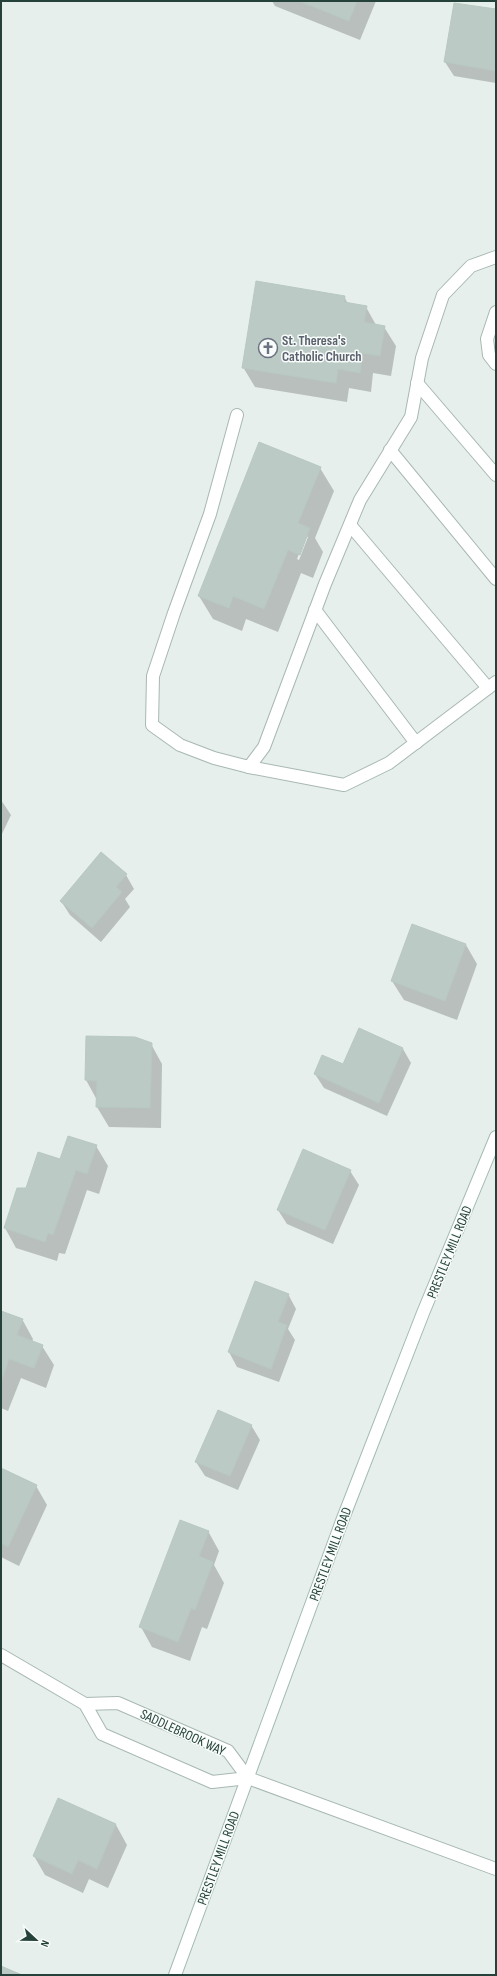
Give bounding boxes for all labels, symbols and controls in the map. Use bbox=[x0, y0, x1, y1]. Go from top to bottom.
place label: St. Theresa's Catholic Church bbox=[282, 332, 362, 365]
church icon: St. Theresa's Catholic Church bbox=[257, 337, 279, 359]
street label: PRESTLEY MILL ROAD bbox=[423, 1203, 476, 1301]
street label: PRESTLEY MILL ROAD bbox=[306, 1505, 355, 1603]
street label: SADDLEBROOK WAY bbox=[138, 1705, 228, 1760]
street label: PRESTLEY MILL ROAD bbox=[194, 1809, 243, 1907]
north arrow bbox=[16, 1920, 56, 1960]
text: N bbox=[38, 1938, 52, 1949]

